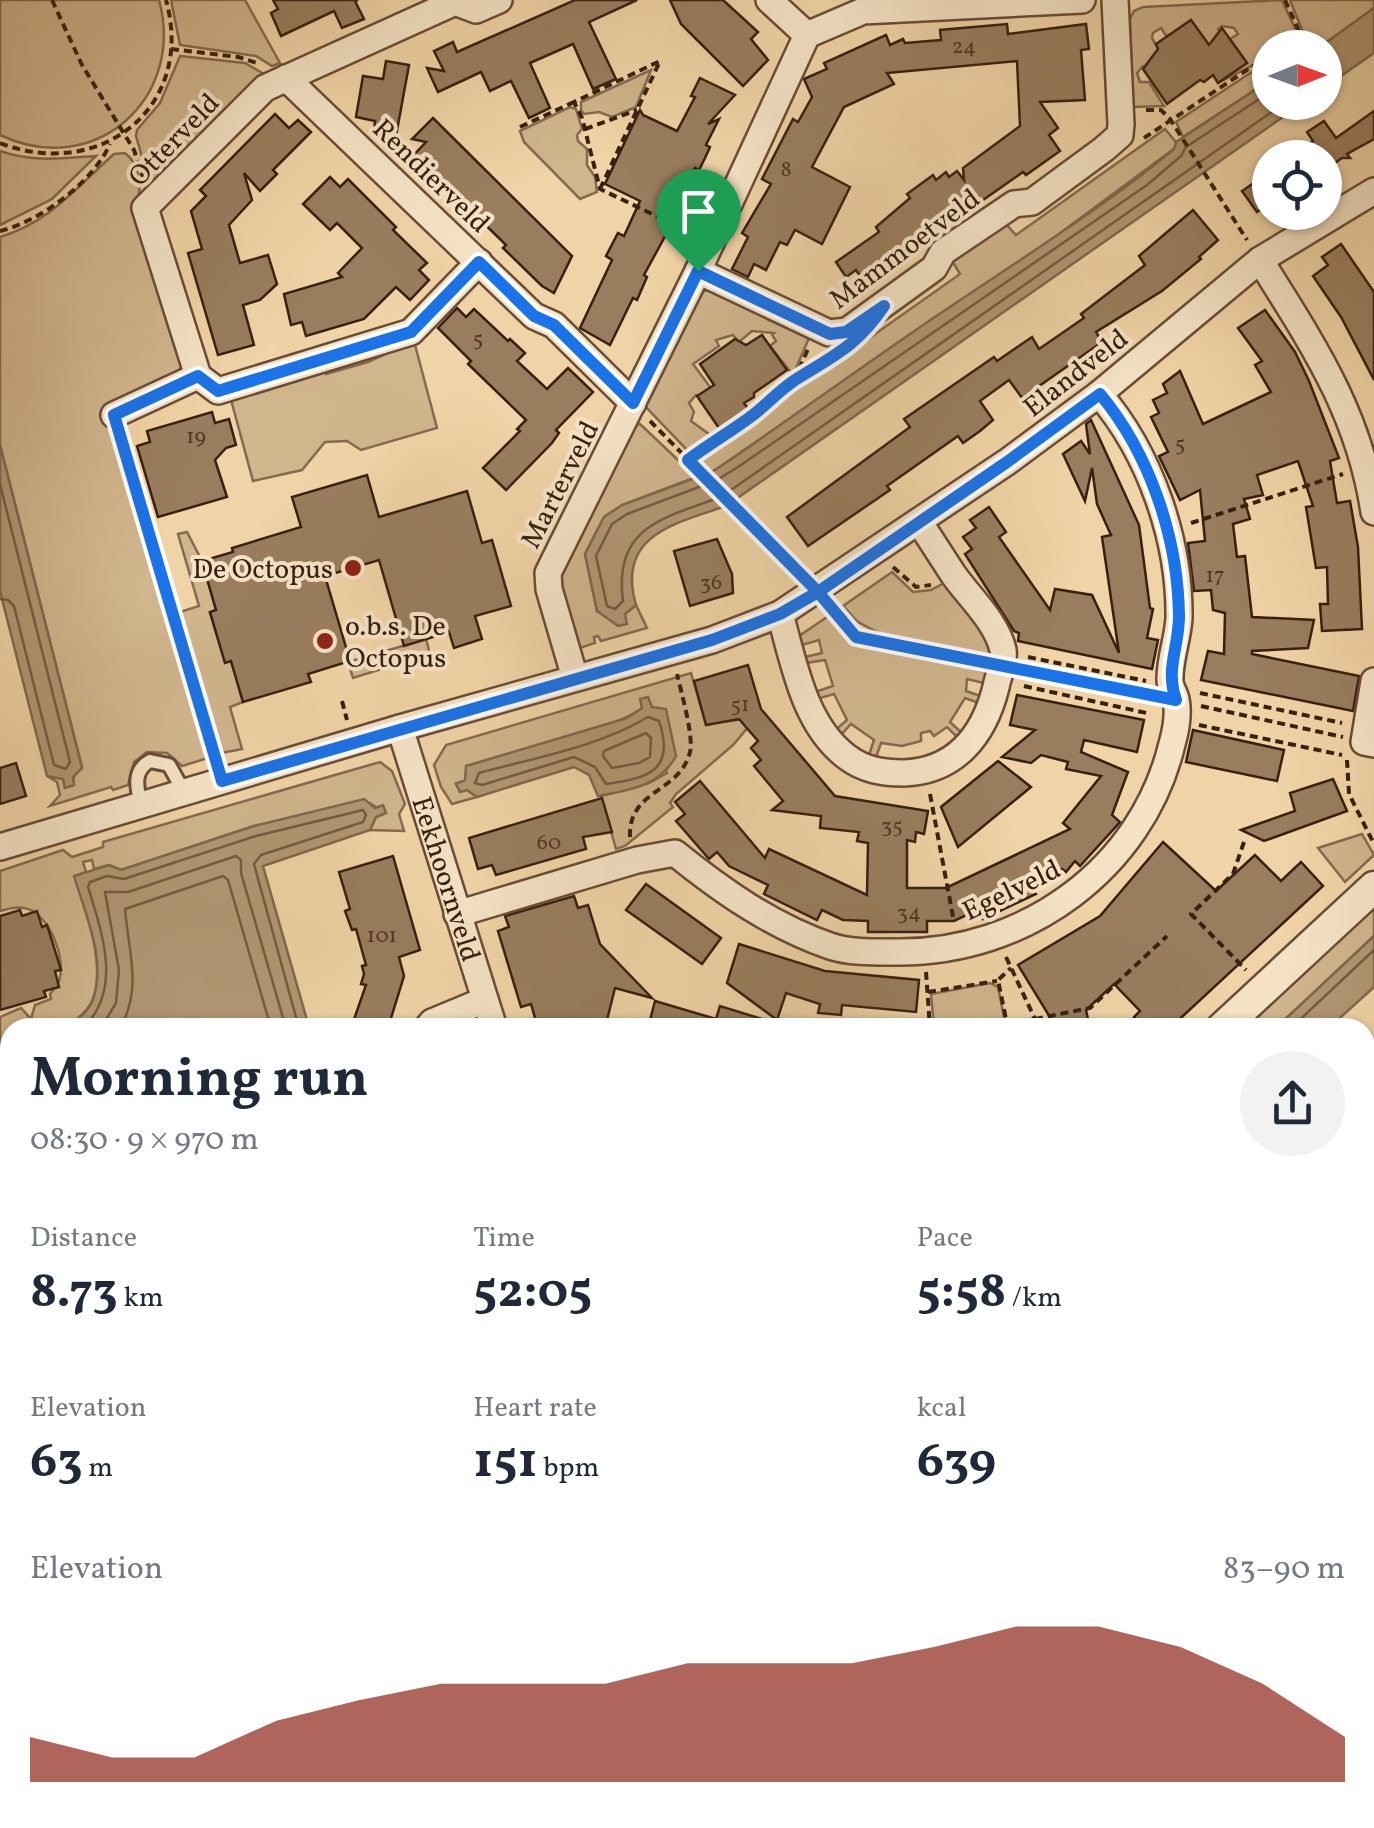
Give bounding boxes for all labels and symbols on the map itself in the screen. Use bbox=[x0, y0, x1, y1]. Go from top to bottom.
north arrow bbox=[1252, 30, 1342, 120]
house number: 24 bbox=[952, 32, 976, 63]
street label: Otterveld bbox=[120, 85, 229, 196]
street label: Rendierveld bbox=[363, 111, 498, 243]
house number: 8 bbox=[780, 155, 792, 186]
pin bbox=[656, 169, 741, 272]
street label: Mammoetveld bbox=[822, 180, 989, 320]
street label: Elandveld bbox=[1016, 321, 1137, 427]
house number: 5 bbox=[473, 324, 483, 355]
street label: Marterveld bbox=[512, 415, 610, 556]
house number: 19 bbox=[186, 422, 206, 453]
house number: 5 bbox=[1175, 429, 1185, 460]
place label: De Octopus bbox=[192, 551, 333, 590]
marker: De Octopus bbox=[342, 557, 364, 579]
house number: 17 bbox=[1205, 561, 1225, 592]
house number: 36 bbox=[700, 568, 722, 599]
place label: o.b.s. De Octopus bbox=[345, 608, 446, 679]
marker: o.b.s. De Octopus bbox=[314, 630, 336, 652]
house number: 51 bbox=[730, 690, 750, 721]
street label: Eekhoornveld bbox=[401, 792, 489, 967]
house number: 35 bbox=[881, 811, 903, 842]
house number: 60 bbox=[537, 828, 561, 859]
street label: Egelveld bbox=[956, 851, 1068, 932]
house number: 34 bbox=[897, 898, 921, 929]
house number: 101 bbox=[367, 921, 397, 952]

